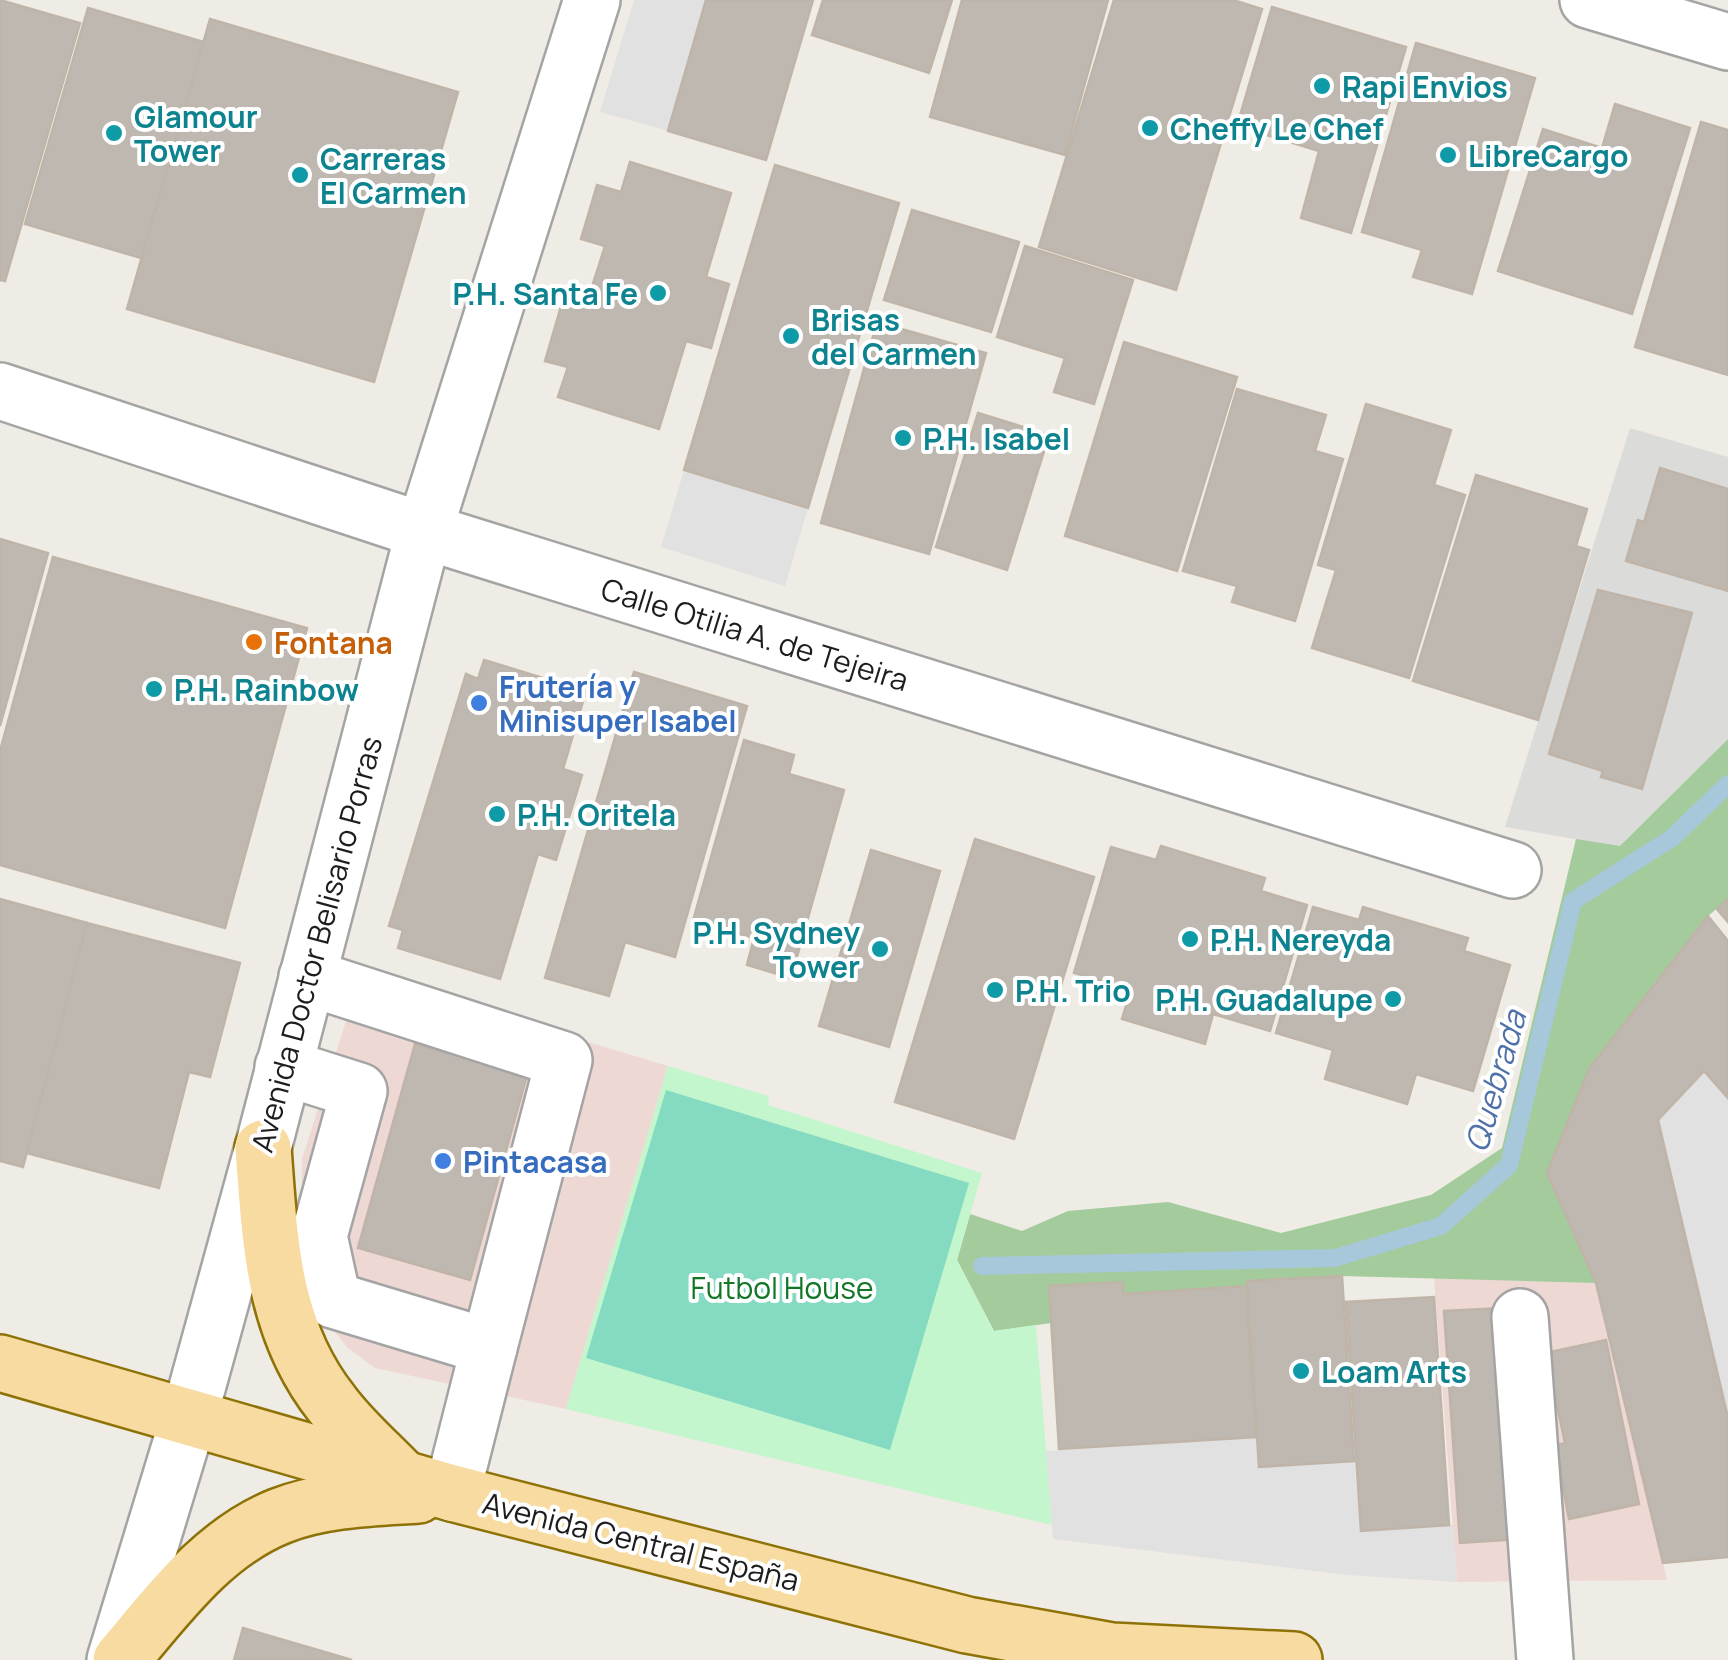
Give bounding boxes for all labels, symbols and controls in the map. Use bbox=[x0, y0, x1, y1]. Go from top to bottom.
place label: Rapi Envios bbox=[1342, 66, 1508, 107]
marker: Rapi Envios bbox=[1311, 75, 1333, 97]
place label: Glamour Tower bbox=[134, 96, 258, 171]
place label: Cheffy Le Chef bbox=[1170, 108, 1384, 149]
marker: Cheffy Le Chef bbox=[1139, 117, 1161, 139]
marker: Glamour Tower bbox=[103, 122, 125, 144]
place label: LibreCargo bbox=[1468, 135, 1628, 176]
place label: Carreras El Carmen bbox=[320, 138, 466, 213]
marker: LibreCargo bbox=[1437, 144, 1459, 166]
marker: Carreras El Carmen bbox=[289, 164, 311, 186]
place label: P.H. Santa Fe bbox=[452, 273, 638, 314]
marker: P.H. Santa Fe bbox=[647, 282, 669, 304]
place label: Brisas del Carmen bbox=[811, 299, 977, 374]
marker: Brisas del Carmen bbox=[780, 325, 802, 347]
place label: P.H. Isabel bbox=[923, 418, 1070, 459]
marker: P.H. Isabel bbox=[892, 427, 914, 449]
street label: Calle Otilia A. de Tejeira bbox=[596, 568, 914, 700]
place label: Fontana bbox=[274, 622, 393, 663]
marker: Fontana bbox=[243, 631, 265, 653]
place label: Frutería y Minisuper Isabel bbox=[499, 666, 737, 741]
place label: P.H. Rainbow bbox=[174, 669, 359, 710]
marker: P.H. Rainbow bbox=[143, 678, 165, 700]
marker: Frutería y Minisuper Isabel bbox=[468, 692, 490, 714]
street label: Avenida Doctor Belisario Porras bbox=[241, 732, 391, 1156]
place label: P.H. Oritela bbox=[517, 794, 676, 835]
marker: P.H. Oritela bbox=[486, 803, 508, 825]
place label: P.H. Sydney Tower bbox=[693, 912, 860, 987]
place label: P.H. Nereyda bbox=[1210, 919, 1391, 960]
marker: P.H. Nereyda bbox=[1179, 928, 1201, 950]
marker: P.H. Sydney Tower bbox=[869, 938, 891, 960]
place label: P.H. Trio bbox=[1015, 970, 1131, 1011]
marker: P.H. Trio bbox=[984, 979, 1006, 1001]
place label: P.H. Guadalupe bbox=[1155, 979, 1373, 1020]
marker: P.H. Guadalupe bbox=[1382, 988, 1404, 1010]
water label: Quebrada bbox=[1454, 1003, 1537, 1157]
place label: Pintacasa bbox=[463, 1141, 607, 1182]
marker: Pintacasa bbox=[432, 1150, 454, 1172]
park label: Futbol House bbox=[691, 1267, 873, 1308]
place label: Loam Arts bbox=[1321, 1351, 1467, 1392]
marker: Loam Arts bbox=[1290, 1360, 1312, 1382]
street label: Avenida Central España bbox=[478, 1482, 804, 1600]

